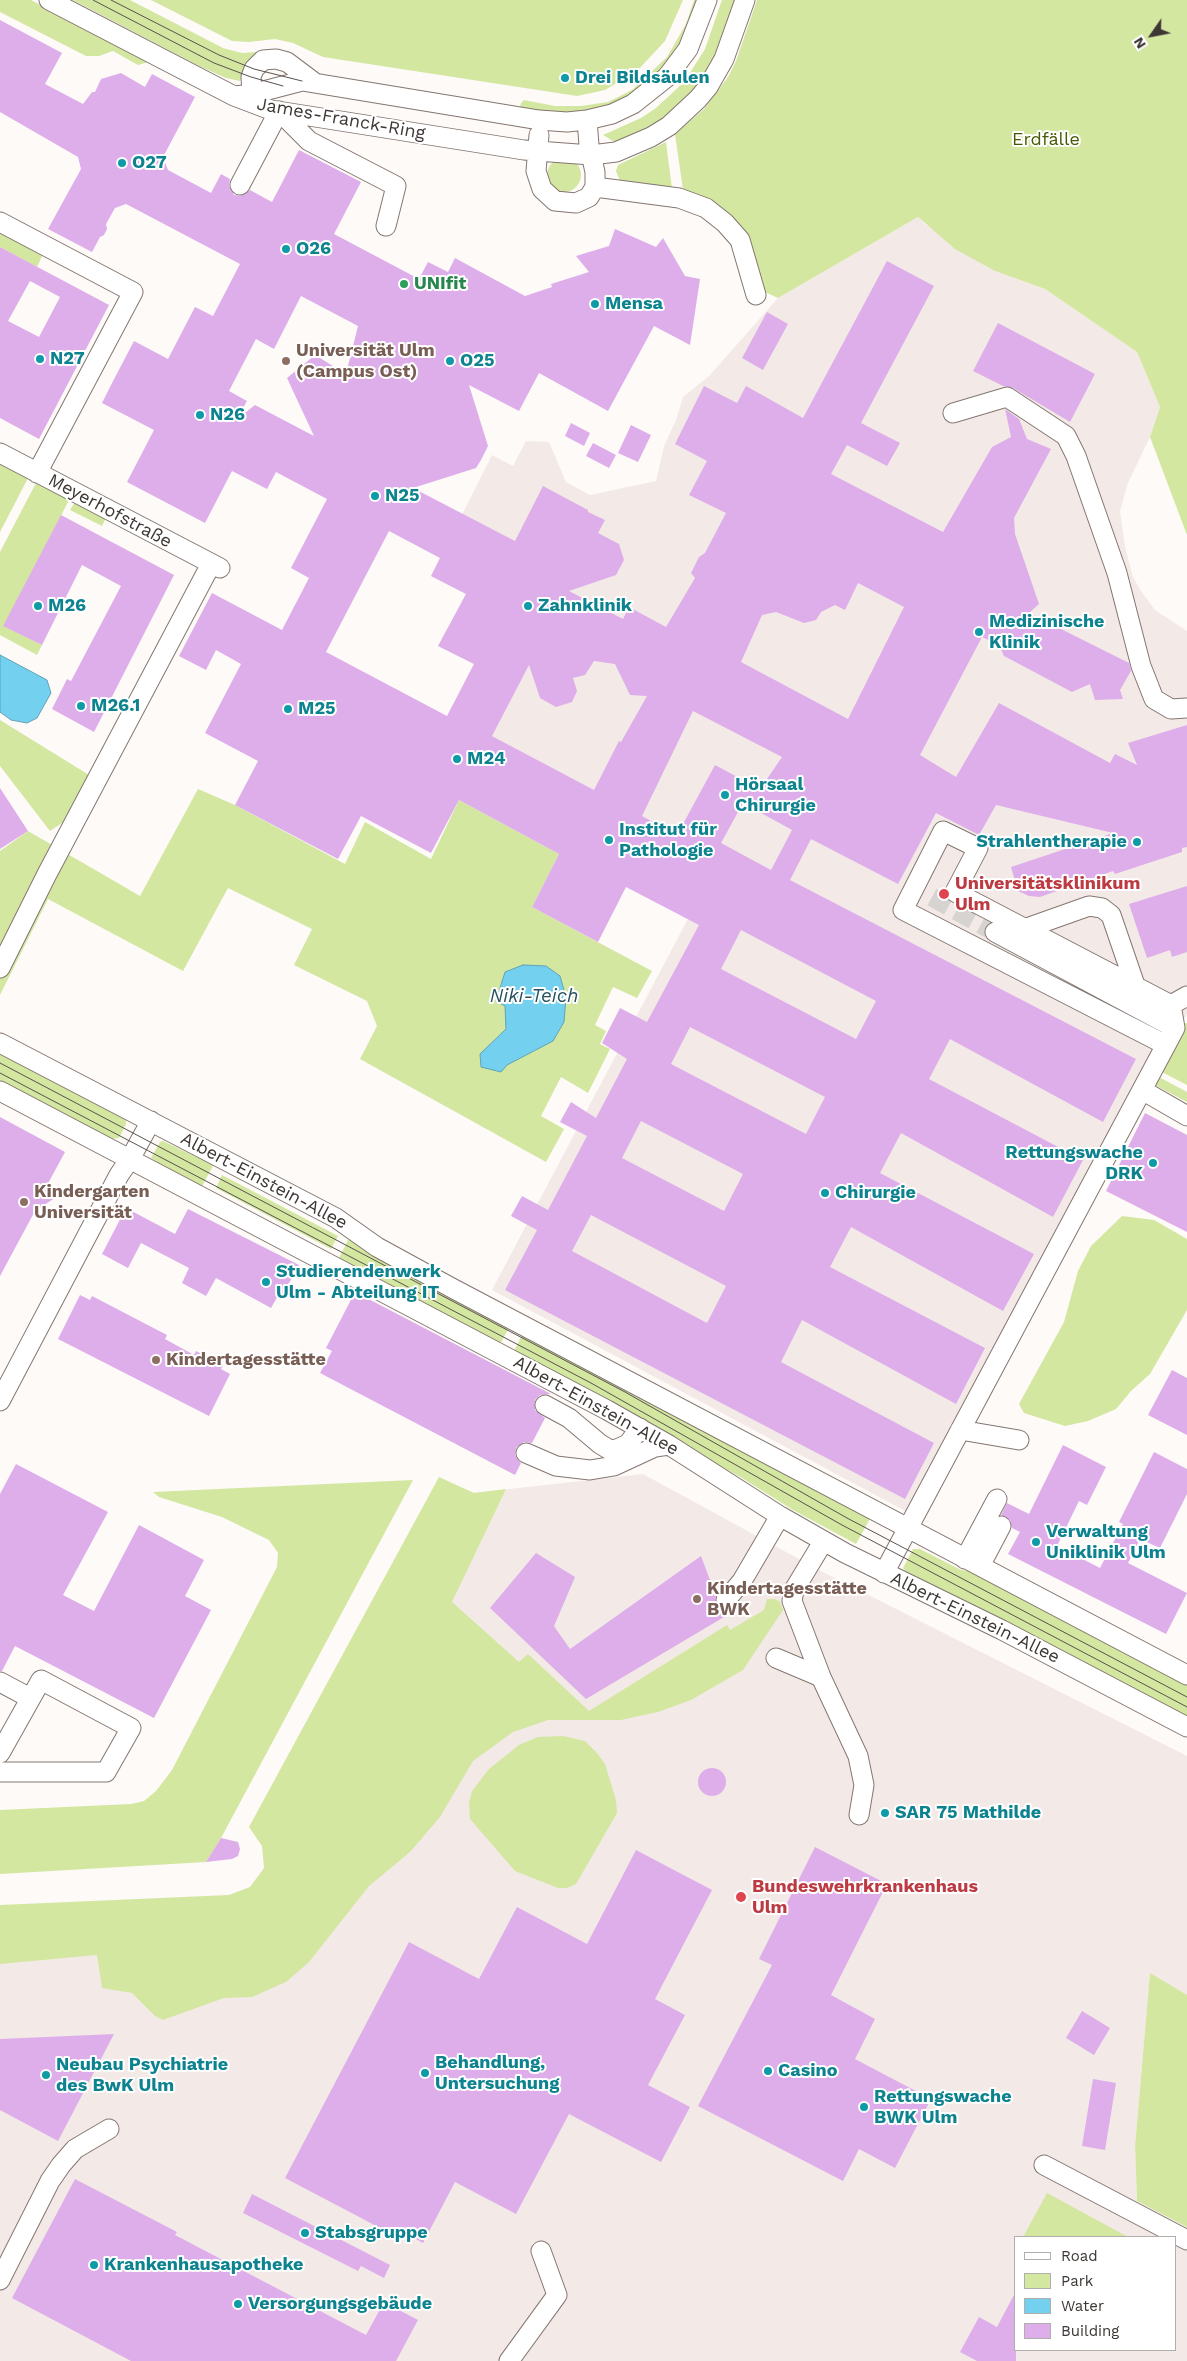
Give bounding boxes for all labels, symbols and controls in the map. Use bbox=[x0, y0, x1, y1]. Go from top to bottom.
north arrow bbox=[1127, 10, 1177, 60]
text: N bbox=[1130, 34, 1149, 52]
place label: Drei Bildsäulen bbox=[575, 67, 710, 89]
marker: Drei Bildsäulen bbox=[559, 72, 571, 84]
street label: James-Franck-Ring bbox=[255, 94, 427, 144]
park label: Erdfälle bbox=[1012, 129, 1080, 151]
place label: O27 bbox=[132, 152, 167, 174]
marker: O27 bbox=[116, 157, 128, 169]
place label: O26 bbox=[296, 238, 331, 260]
marker: O26 bbox=[280, 243, 292, 255]
place label: UNIfit bbox=[414, 273, 466, 295]
marker: UNIfit bbox=[398, 278, 410, 290]
place label: Mensa bbox=[605, 293, 663, 315]
marker: Mensa bbox=[589, 298, 601, 310]
place label: Universität Ulm (Campus Ost) bbox=[296, 340, 435, 382]
place label: N27 bbox=[50, 348, 85, 370]
place label: O25 bbox=[460, 350, 494, 372]
marker: N27 bbox=[34, 353, 46, 365]
marker: Universität Ulm (Campus Ost) bbox=[280, 355, 292, 367]
marker: O25 bbox=[444, 355, 456, 367]
place label: N26 bbox=[210, 404, 245, 426]
marker: N26 bbox=[194, 409, 206, 421]
street label: Meyerhofstraße bbox=[45, 469, 175, 553]
place label: N25 bbox=[385, 485, 420, 507]
marker: N25 bbox=[369, 490, 381, 502]
place label: M26 bbox=[48, 595, 86, 617]
place label: Zahnklinik bbox=[538, 595, 632, 617]
marker: M26 bbox=[32, 600, 44, 612]
marker: Zahnklinik bbox=[522, 600, 534, 612]
place label: Medizinische Klinik bbox=[989, 611, 1105, 654]
marker: Medizinische Klinik bbox=[973, 626, 985, 638]
place label: M26.1 bbox=[91, 695, 140, 717]
place label: M25 bbox=[298, 698, 336, 720]
marker: M26.1 bbox=[75, 700, 87, 712]
marker: M25 bbox=[282, 703, 294, 715]
place label: M24 bbox=[467, 748, 506, 770]
marker: M24 bbox=[451, 753, 463, 765]
place label: Hörsaal Chirurgie bbox=[735, 774, 816, 816]
marker: Hörsaal Chirurgie bbox=[719, 789, 731, 801]
place label: Institut für Pathologie bbox=[619, 819, 717, 862]
place label: Strahlentherapie bbox=[976, 831, 1127, 853]
marker: Institut für Pathologie bbox=[603, 834, 615, 846]
marker: Strahlentherapie bbox=[1131, 836, 1143, 848]
place label: Universitätsklinikum Ulm bbox=[955, 873, 1140, 916]
marker: Universitätsklinikum Ulm bbox=[937, 887, 951, 901]
water label: Niki-Teich bbox=[490, 985, 578, 1007]
street label: Albert-Einstein-Allee bbox=[177, 1128, 351, 1234]
place label: Rettungswache DRK bbox=[1005, 1142, 1143, 1184]
marker: Rettungswache DRK bbox=[1147, 1157, 1159, 1169]
place label: Kindergarten Universität bbox=[34, 1181, 150, 1224]
place label: Chirurgie bbox=[835, 1182, 916, 1204]
marker: Chirurgie bbox=[819, 1187, 831, 1199]
marker: Kindergarten Universität bbox=[18, 1196, 30, 1208]
place label: Studierendenwerk Ulm - Abteilung IT bbox=[276, 1261, 441, 1304]
marker: Studierendenwerk Ulm - Abteilung IT bbox=[260, 1276, 272, 1288]
place label: Kindertagesstätte bbox=[166, 1349, 326, 1371]
street label: Albert-Einstein-Allee bbox=[510, 1352, 682, 1460]
marker: Kindertagesstätte bbox=[150, 1354, 162, 1366]
place label: Verwaltung Uniklinik Ulm bbox=[1046, 1521, 1166, 1564]
marker: Verwaltung Uniklinik Ulm bbox=[1030, 1536, 1042, 1548]
street label: Albert-Einstein-Allee bbox=[887, 1568, 1063, 1668]
place label: Kindertagesstätte BWK bbox=[707, 1578, 867, 1620]
marker: Kindertagesstätte BWK bbox=[691, 1593, 703, 1605]
place label: SAR 75 Mathilde bbox=[895, 1802, 1041, 1824]
marker: SAR 75 Mathilde bbox=[879, 1807, 891, 1819]
place label: Bundeswehrkrankenhaus Ulm bbox=[752, 1876, 978, 1918]
marker: Bundeswehrkrankenhaus Ulm bbox=[734, 1890, 748, 1904]
place label: Behandlung, Untersuchung bbox=[435, 2052, 559, 2094]
place label: Neubau Psychiatrie des BwK Ulm bbox=[56, 2054, 228, 2096]
place label: Casino bbox=[778, 2060, 837, 2082]
marker: Casino bbox=[762, 2065, 774, 2077]
marker: Behandlung, Untersuchung bbox=[419, 2067, 431, 2079]
marker: Neubau Psychiatrie des BwK Ulm bbox=[40, 2069, 52, 2081]
place label: Rettungswache BWK Ulm bbox=[874, 2086, 1012, 2128]
marker: Rettungswache BWK Ulm bbox=[858, 2101, 870, 2113]
place label: Stabsgruppe bbox=[315, 2222, 428, 2244]
marker: Stabsgruppe bbox=[299, 2227, 311, 2239]
legend bbox=[1014, 2236, 1177, 2351]
text: Road bbox=[1061, 2247, 1098, 2265]
place label: Krankenhausapotheke bbox=[104, 2254, 304, 2276]
marker: Krankenhausapotheke bbox=[88, 2259, 100, 2271]
text: Park bbox=[1061, 2272, 1093, 2290]
place label: Versorgungsgebäude bbox=[248, 2293, 432, 2315]
text: Water bbox=[1061, 2297, 1104, 2315]
marker: Versorgungsgebäude bbox=[232, 2298, 244, 2310]
text: Building bbox=[1061, 2322, 1119, 2340]

